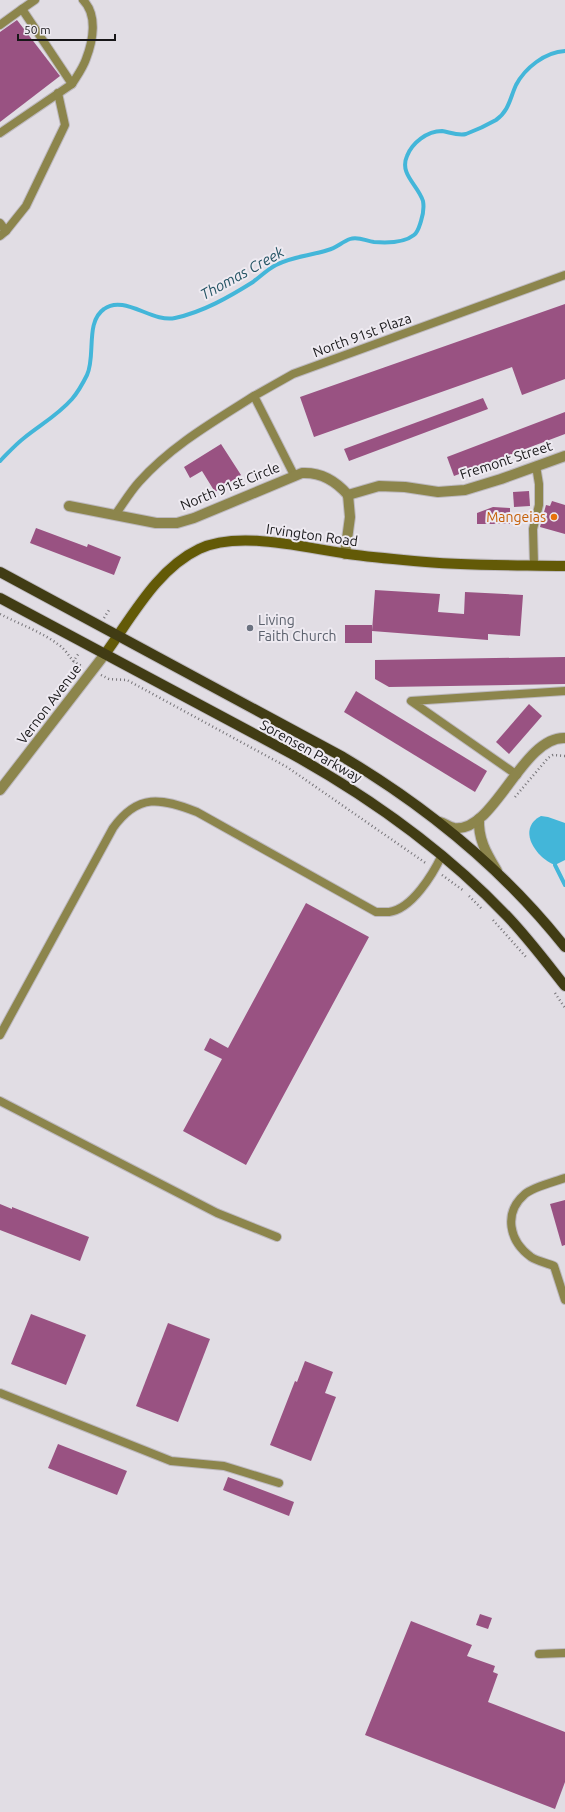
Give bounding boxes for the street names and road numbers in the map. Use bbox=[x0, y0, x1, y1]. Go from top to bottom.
street label: North 91st Plaza bbox=[311, 310, 413, 360]
street label: Fremont Street bbox=[458, 437, 555, 482]
street label: North 91st Circle bbox=[178, 459, 282, 513]
street label: Irvington Road bbox=[265, 521, 359, 549]
street label: Vernon Avenue bbox=[14, 661, 84, 747]
street label: Sorensen Parkway bbox=[257, 716, 365, 786]

